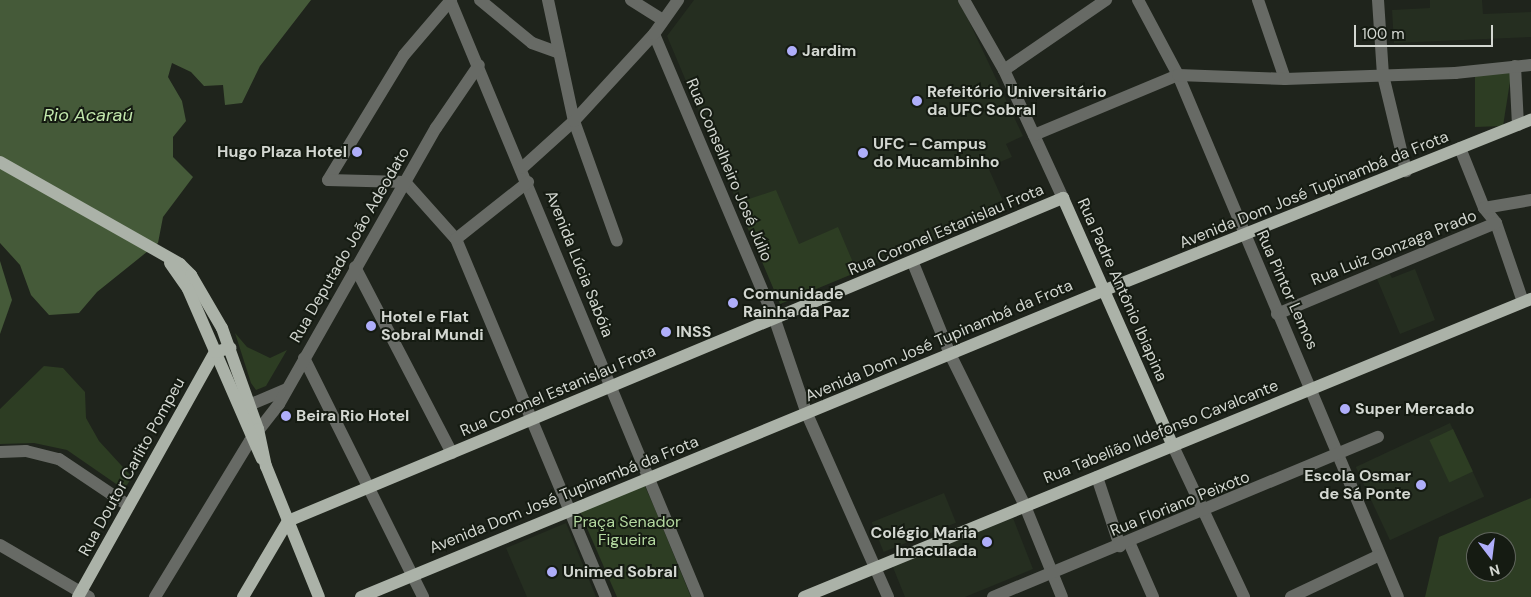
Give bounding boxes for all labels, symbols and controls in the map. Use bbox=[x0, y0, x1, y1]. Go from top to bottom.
scale bar bbox=[1356, 15, 1495, 47]
text: 100 m bbox=[1362, 24, 1405, 44]
place label: Jardim bbox=[802, 41, 856, 61]
marker: Jardim bbox=[786, 45, 798, 57]
street label: Rua Conselheiro José Júlio bbox=[682, 76, 776, 264]
place label: Refeitório Universitário da UFC Sobral bbox=[927, 82, 1107, 120]
marker: Refeitório Universitário da UFC Sobral bbox=[911, 95, 923, 107]
water label: Rio Acaraú bbox=[43, 104, 133, 126]
street label: Avenida Dom José Tupinambá da Frota bbox=[1177, 127, 1451, 253]
place label: UFC - Campus do Mucambinho bbox=[873, 134, 1000, 172]
place label: Hugo Plaza Hotel bbox=[217, 142, 347, 162]
street label: Rua Deputado João Adeodato bbox=[286, 144, 414, 346]
marker: Hugo Plaza Hotel bbox=[351, 146, 363, 158]
marker: UFC - Campus do Mucambinho bbox=[857, 147, 869, 159]
street label: Rua Coronel Estanislau Frota bbox=[845, 180, 1047, 280]
street label: Avenida Lúcia Sabóia bbox=[541, 188, 617, 340]
street label: Rua Padre Antônio Ibiapina bbox=[1073, 195, 1171, 385]
street label: Rua Luiz Gonzaga Prado bbox=[1308, 206, 1480, 290]
street label: Rua Pintor Lemos bbox=[1252, 227, 1322, 353]
street label: Avenida Dom José Tupinambá da Frota bbox=[802, 276, 1076, 406]
place label: Comunidade Rainha da Paz bbox=[743, 284, 850, 322]
marker: Comunidade Rainha da Paz bbox=[727, 297, 739, 309]
place label: Hotel e Flat Sobral Mundi bbox=[381, 307, 484, 345]
marker: Hotel e Flat Sobral Mundi bbox=[365, 320, 377, 332]
place label: INSS bbox=[676, 322, 711, 342]
marker: INSS bbox=[660, 326, 672, 338]
street label: Rua Coronel Estanislau Frota bbox=[457, 341, 659, 441]
street label: Rua Doutor Carlito Pompeu bbox=[75, 374, 189, 560]
street label: Rua Tabelião Ildefonso Cavalcante bbox=[1041, 376, 1281, 488]
place label: Super Mercado bbox=[1355, 399, 1474, 419]
marker: Super Mercado bbox=[1339, 403, 1351, 415]
place label: Beira Rio Hotel bbox=[296, 406, 409, 426]
marker: Beira Rio Hotel bbox=[280, 410, 292, 422]
street label: Avenida Dom José Tupinambá da Frota bbox=[427, 432, 701, 558]
place label: Escola Osmar de Sá Ponte bbox=[1304, 466, 1411, 504]
street label: Rua Floriano Peixoto bbox=[1107, 467, 1253, 541]
marker: Escola Osmar de Sá Ponte bbox=[1415, 479, 1427, 491]
park label: Praça Senador Figueira bbox=[573, 512, 681, 550]
place label: Colégio Maria Imaculada bbox=[870, 523, 977, 561]
north arrow bbox=[1466, 532, 1516, 582]
marker: Colégio Maria Imaculada bbox=[981, 536, 993, 548]
text: N bbox=[1487, 561, 1502, 581]
place label: Unimed Sobral bbox=[563, 562, 677, 582]
marker: Unimed Sobral bbox=[545, 565, 559, 579]

